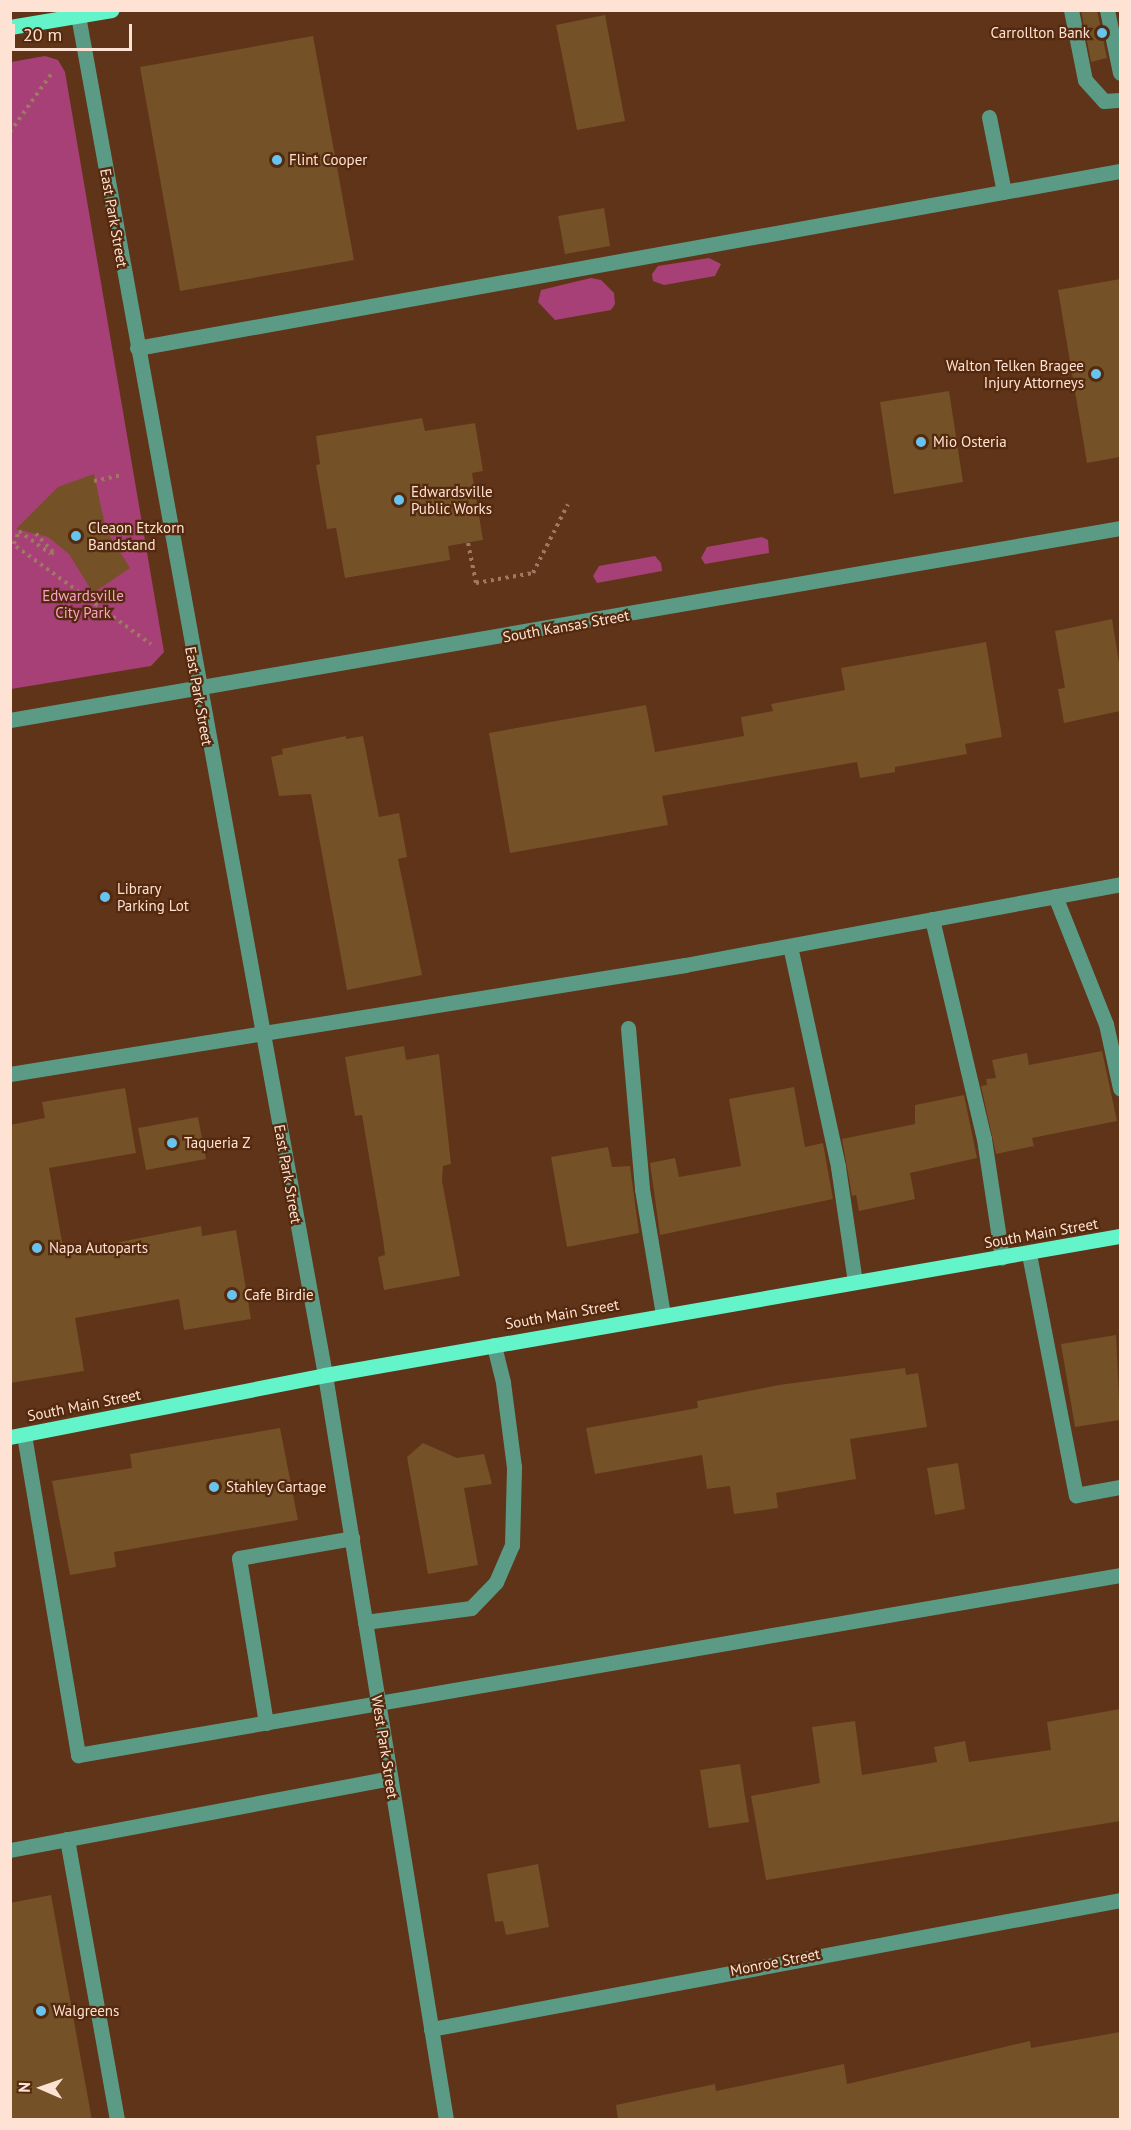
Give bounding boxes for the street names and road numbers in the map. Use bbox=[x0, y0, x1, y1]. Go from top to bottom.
street label: East Park Street bbox=[96, 167, 132, 269]
street label: South Kansas Street bbox=[501, 606, 631, 646]
street label: East Park Street bbox=[181, 645, 217, 747]
street label: East Park Street bbox=[270, 1123, 306, 1225]
street label: South Main Street bbox=[983, 1214, 1099, 1252]
street label: South Main Street bbox=[504, 1295, 620, 1333]
street label: South Main Street bbox=[26, 1385, 142, 1425]
street label: West Park Street bbox=[368, 1694, 402, 1800]
street label: Monroe Street bbox=[729, 1944, 821, 1980]

